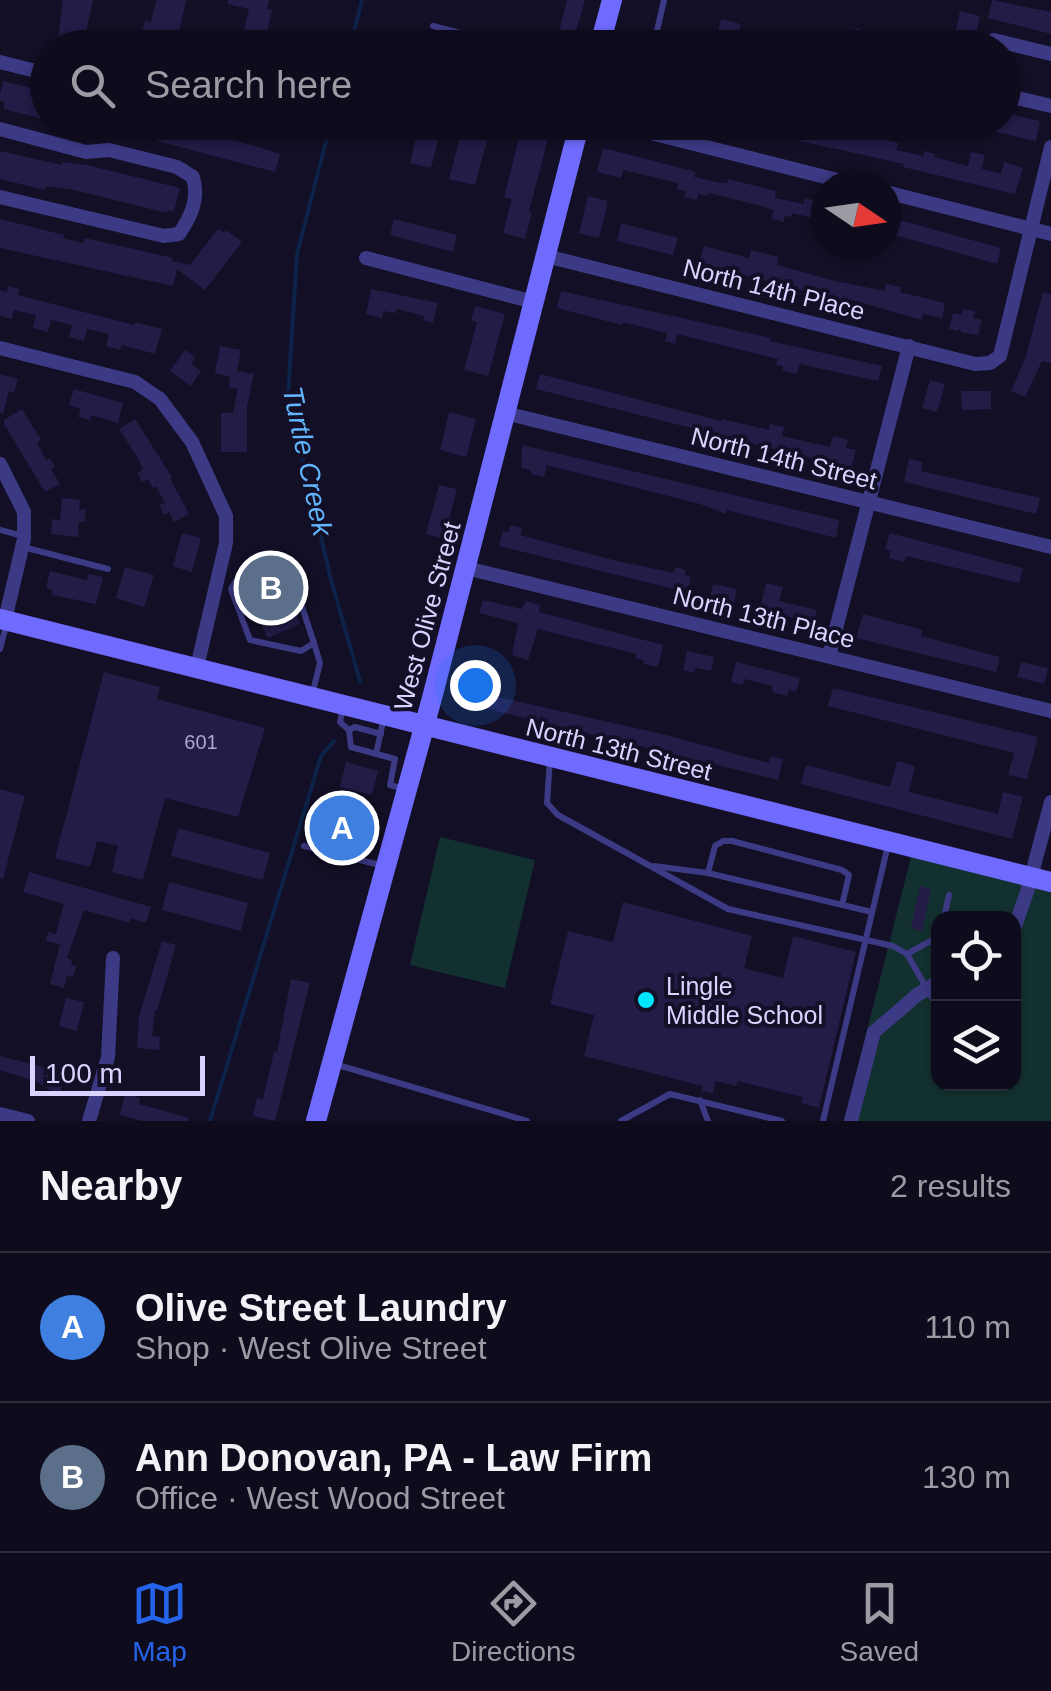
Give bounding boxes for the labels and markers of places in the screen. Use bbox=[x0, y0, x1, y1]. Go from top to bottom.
pin: B bbox=[238, 550, 304, 626]
pin: A bbox=[310, 790, 374, 866]
place label: Lingle Middle School bbox=[666, 972, 823, 1029]
marker: Lingle Middle School bbox=[635, 989, 657, 1011]

